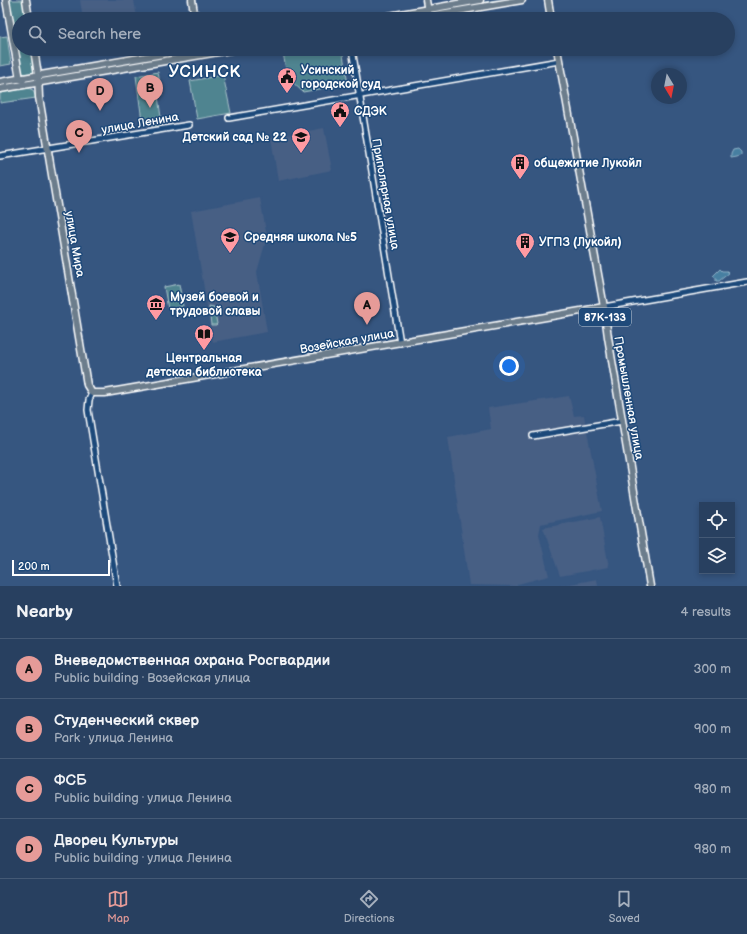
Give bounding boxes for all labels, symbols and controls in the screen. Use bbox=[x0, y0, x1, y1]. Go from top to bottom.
search box bbox=[12, 12, 735, 56]
icon: search bbox=[26, 23, 48, 45]
text: Search here bbox=[58, 25, 141, 44]
district label: УСИНСК bbox=[169, 63, 241, 82]
place label: Усинский городской суд bbox=[301, 63, 382, 92]
public building icon: Усинский городской суд bbox=[276, 66, 298, 94]
north arrow bbox=[651, 68, 687, 104]
pin: B bbox=[137, 75, 163, 108]
pin: D bbox=[87, 78, 113, 111]
public building icon: СДЭК bbox=[329, 100, 351, 128]
place label: СДЭК bbox=[354, 104, 388, 119]
street label: улица Ленина bbox=[100, 109, 180, 138]
pin: C bbox=[66, 120, 92, 153]
school or university icon: Детский сад № 22 bbox=[290, 126, 312, 154]
place label: Детский сад № 22 bbox=[182, 130, 288, 145]
street label: Приполярная улица bbox=[368, 137, 403, 251]
building icon: общежитие Лукойл bbox=[509, 152, 531, 180]
place label: общежитие Лукойл bbox=[534, 156, 642, 171]
street label: улица Мира bbox=[61, 210, 88, 278]
school or university icon: Средняя школа №5 bbox=[219, 226, 241, 254]
place label: Средняя школа №5 bbox=[244, 230, 357, 245]
building icon: УГПЗ (Лукойл) bbox=[514, 231, 536, 259]
place label: УГПЗ (Лукойл) bbox=[539, 235, 622, 250]
place label: Музей боевой и трудовой славы bbox=[170, 290, 261, 319]
pin: A bbox=[354, 292, 380, 325]
museum icon: Музей боевой и трудовой славы bbox=[145, 293, 167, 321]
road number: 87К-133 bbox=[579, 308, 631, 326]
library icon: Центральная детская библиотека bbox=[193, 323, 215, 351]
street label: Возейская улица bbox=[299, 326, 395, 357]
street label: Промышленная улица bbox=[610, 335, 647, 461]
place label: Центральная детская библиотека bbox=[145, 351, 263, 380]
your location bbox=[499, 356, 519, 376]
map controls bbox=[699, 502, 735, 574]
button: locate bbox=[699, 502, 735, 538]
button: layers bbox=[699, 538, 735, 574]
scale bar bbox=[12, 558, 110, 577]
text: 200 m bbox=[18, 560, 50, 573]
text: Nearby bbox=[16, 602, 73, 622]
text: 4 results bbox=[681, 604, 731, 620]
text: Вневедомственная охрана Росгвардии bbox=[54, 651, 330, 670]
text: A bbox=[25, 661, 33, 677]
text: 300 m bbox=[693, 661, 731, 677]
text: Public building · Возейская улица bbox=[54, 670, 250, 686]
text: Студенческий сквер bbox=[54, 711, 199, 730]
text: B bbox=[24, 721, 34, 737]
text: 900 m bbox=[694, 721, 731, 737]
text: Park · улица Ленина bbox=[54, 730, 173, 746]
text: ФСБ bbox=[54, 771, 87, 790]
text: C bbox=[24, 781, 34, 797]
text: 980 m bbox=[694, 781, 731, 797]
text: Public building · улица Ленина bbox=[54, 790, 232, 806]
text: Дворец Культуры bbox=[54, 831, 178, 850]
text: D bbox=[24, 841, 34, 857]
text: 980 m bbox=[694, 841, 731, 857]
text: Public building · улица Ленина bbox=[54, 850, 232, 866]
tab: Map bbox=[107, 888, 129, 925]
tab: Directions bbox=[344, 888, 394, 925]
tab: Saved bbox=[609, 888, 640, 925]

